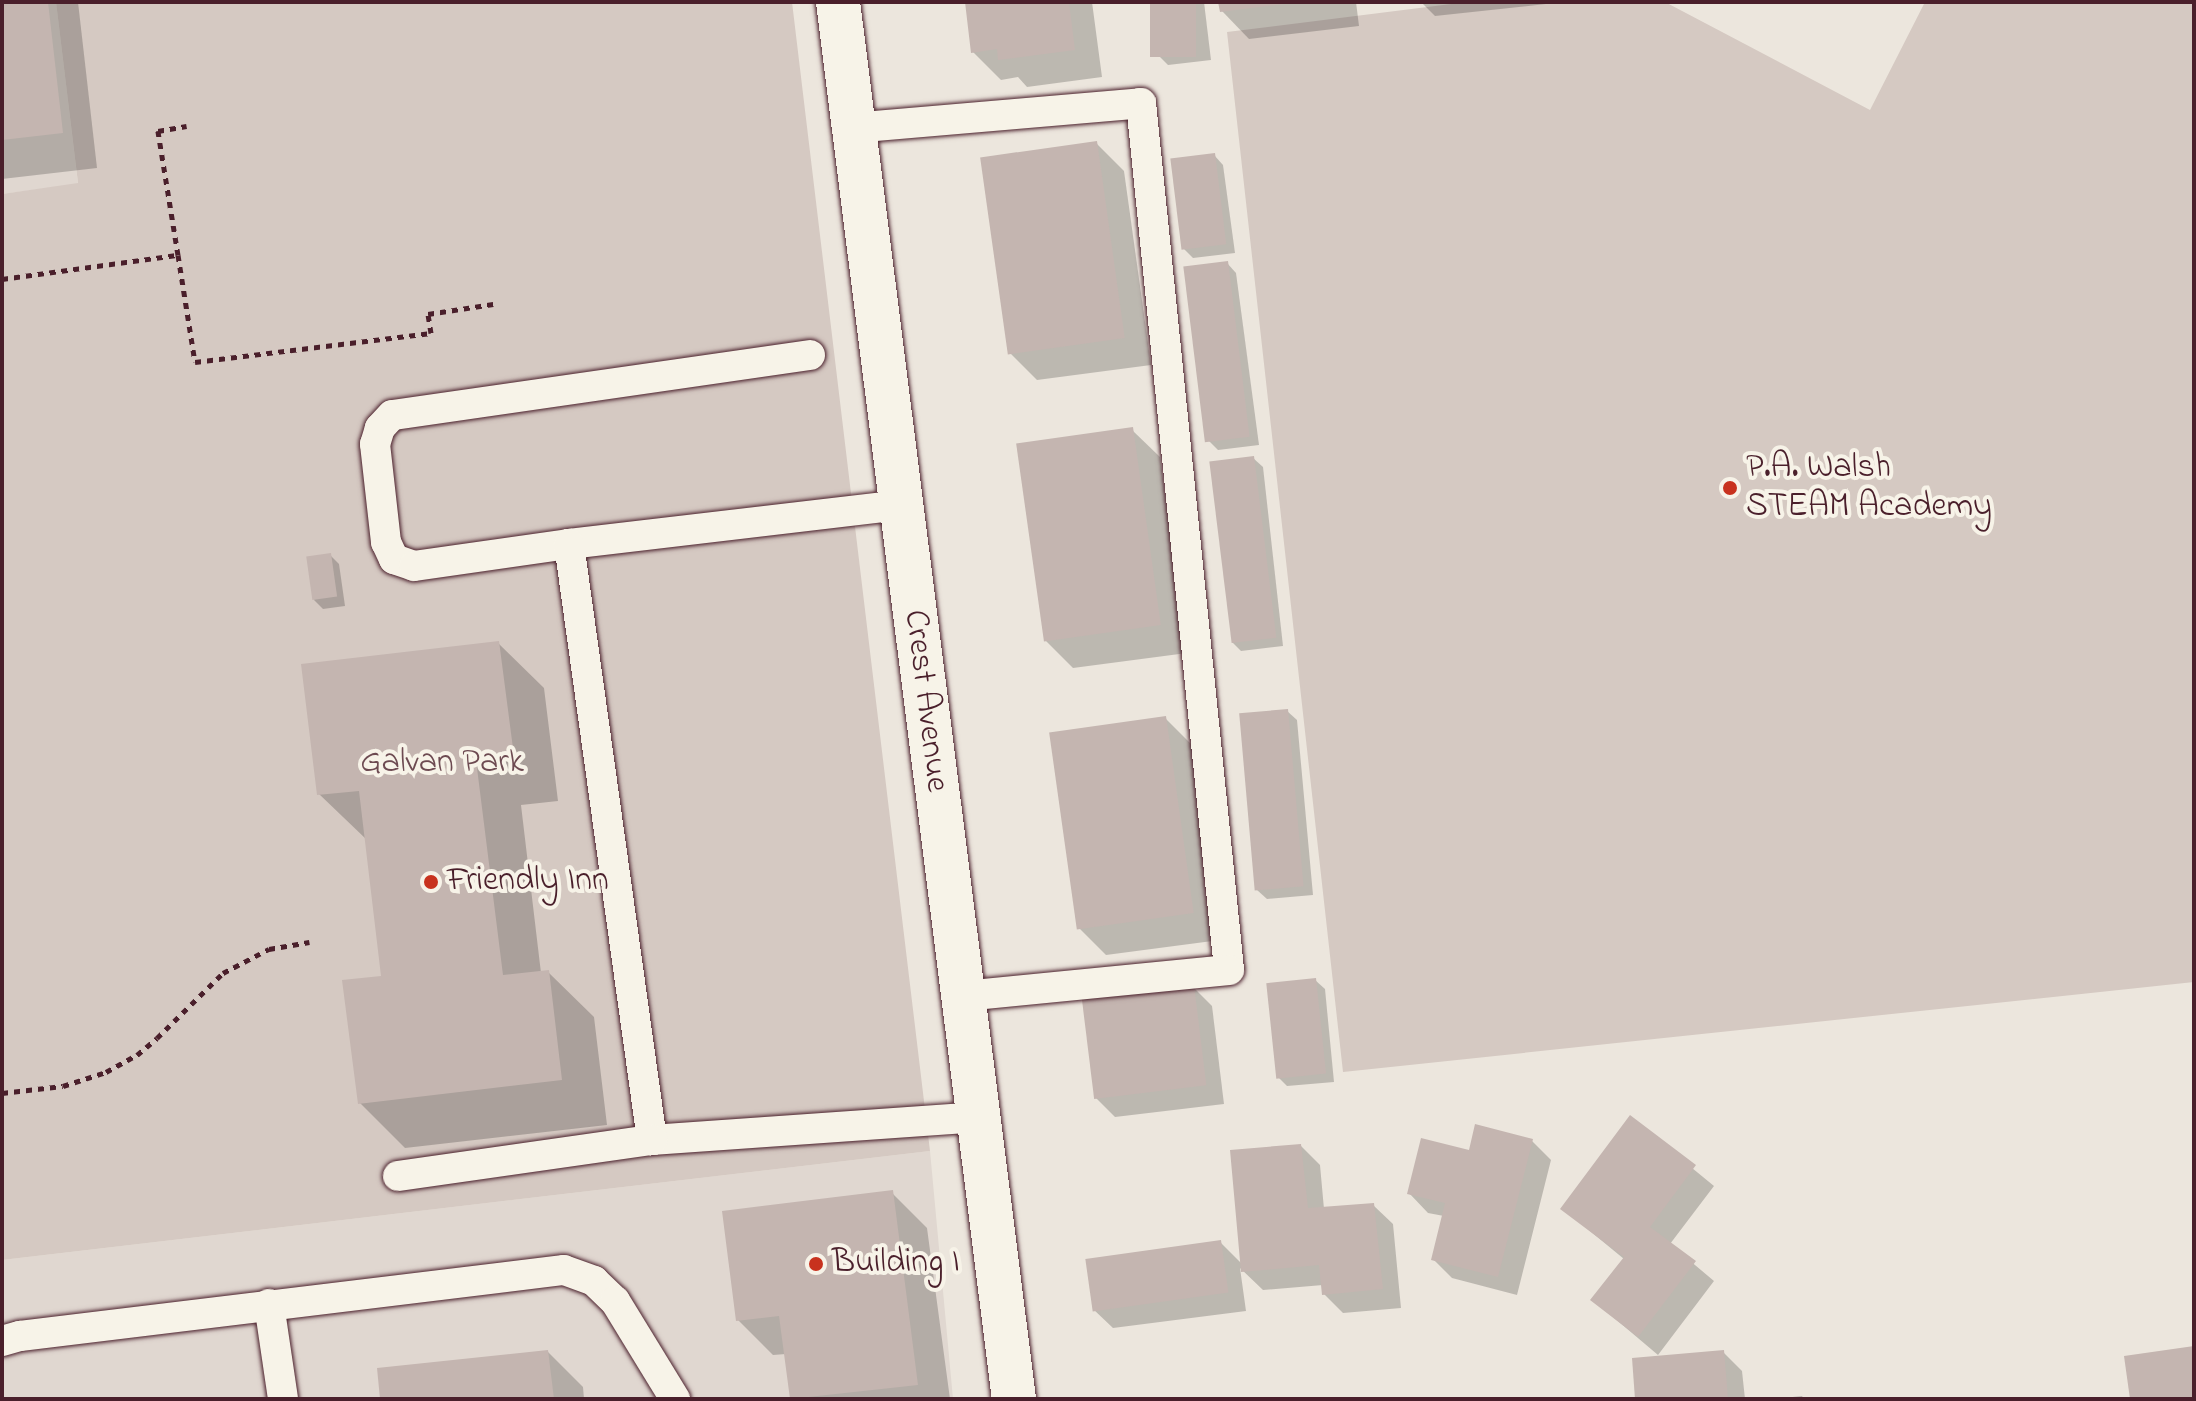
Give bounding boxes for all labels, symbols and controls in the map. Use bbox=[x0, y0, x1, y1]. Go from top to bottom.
place label: P.A. Walsh STEAM Academy bbox=[1746, 448, 1992, 528]
marker: P.A. Walsh STEAM Academy bbox=[1721, 479, 1739, 497]
street label: Crest Avenue bbox=[894, 608, 956, 794]
park label: Galvan Park bbox=[360, 744, 524, 784]
place label: Friendly Inn bbox=[447, 862, 609, 902]
marker: Friendly Inn bbox=[422, 873, 440, 891]
place label: Building I bbox=[832, 1244, 960, 1284]
marker: Building I bbox=[807, 1255, 825, 1273]

